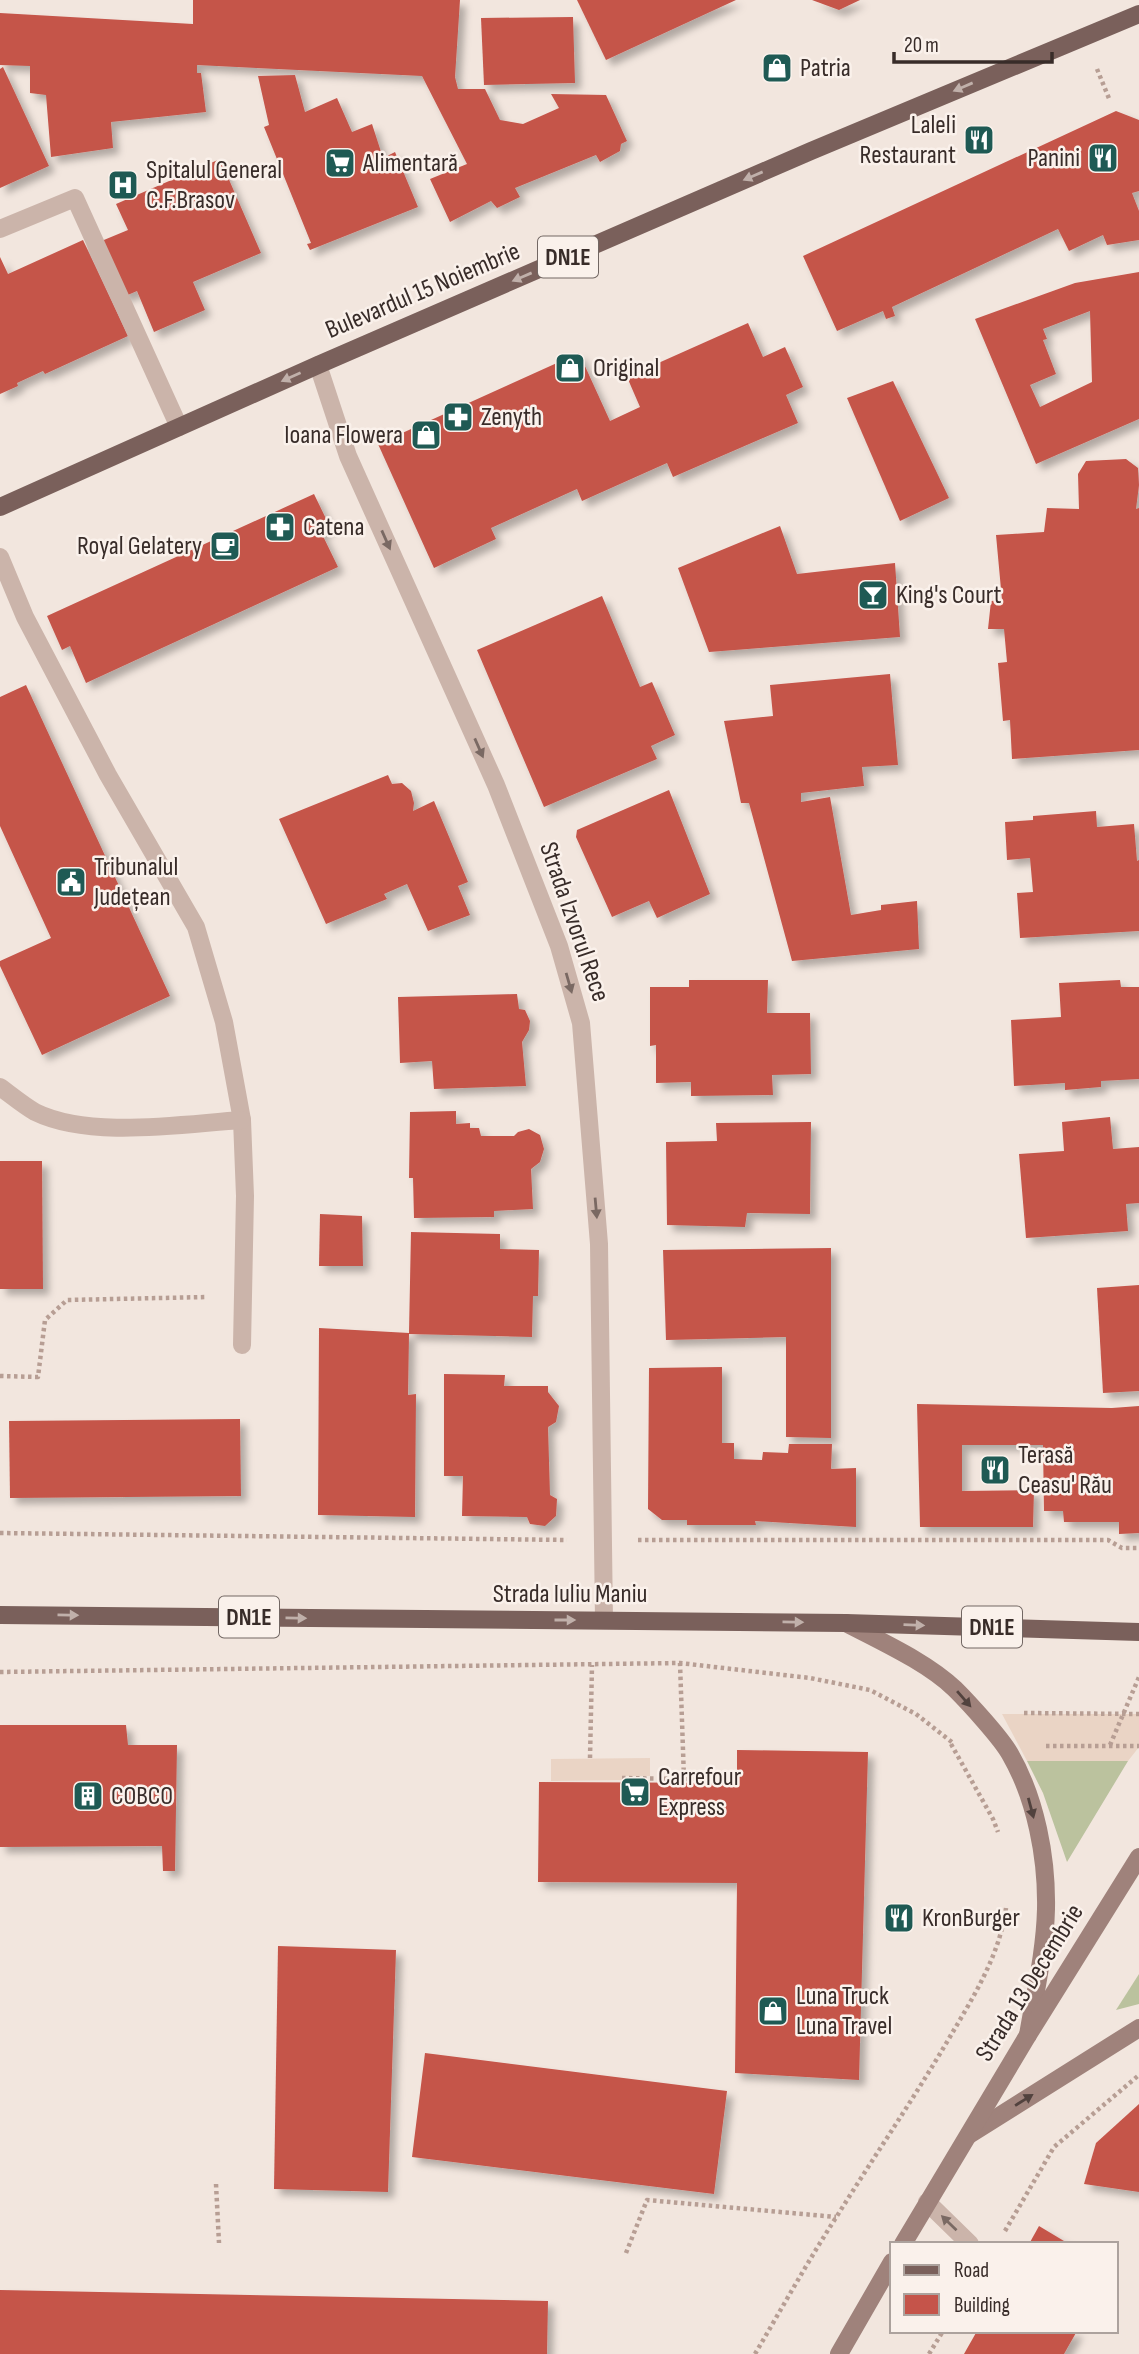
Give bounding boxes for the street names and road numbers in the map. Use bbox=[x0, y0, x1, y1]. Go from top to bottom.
street label: Bulevardul 15 Noiembrie bbox=[321, 236, 525, 346]
road number: DN1E bbox=[538, 236, 598, 278]
street label: Strada Izvorul Rece bbox=[532, 838, 616, 1006]
street label: Strada Iuliu Maniu bbox=[493, 1579, 647, 1610]
road number: DN1E bbox=[219, 1596, 279, 1638]
road number: DN1E bbox=[962, 1606, 1022, 1647]
street label: Strada 13 Decembrie bbox=[969, 1899, 1091, 2067]

